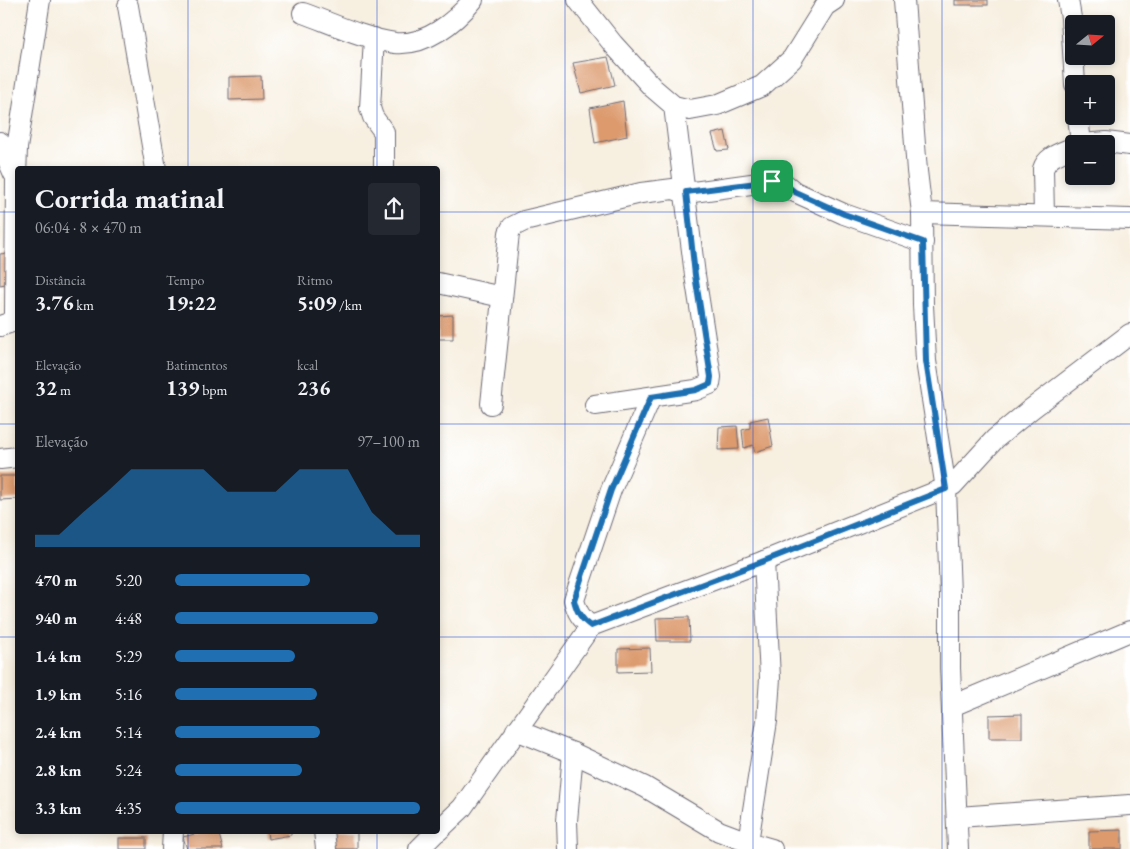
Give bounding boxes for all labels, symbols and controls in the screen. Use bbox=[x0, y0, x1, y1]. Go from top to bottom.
north arrow bbox=[1065, 15, 1115, 65]
map controls bbox=[1065, 15, 1115, 185]
button: + bbox=[1065, 75, 1115, 125]
button: − bbox=[1065, 135, 1115, 185]
pin bbox=[751, 160, 793, 202]
icon: arrive bbox=[758, 167, 786, 195]
text: Corrida matinal bbox=[35, 180, 224, 216]
button: share bbox=[368, 183, 420, 235]
text: 06:04 · 8 × 470 m bbox=[35, 217, 142, 238]
text: Distância bbox=[35, 271, 86, 289]
text: Tempo bbox=[166, 271, 204, 289]
text: Ritmo bbox=[297, 271, 333, 289]
text: 3.76 bbox=[35, 289, 74, 316]
text: 19:22 bbox=[166, 289, 216, 316]
text: 5:09 bbox=[297, 289, 336, 316]
text: km bbox=[74, 296, 94, 314]
text: /km bbox=[336, 296, 362, 314]
text: Elevação bbox=[35, 356, 81, 374]
text: Batimentos bbox=[166, 356, 227, 374]
text: kcal bbox=[297, 356, 318, 374]
text: 32 bbox=[35, 374, 57, 401]
text: 139 bbox=[166, 374, 199, 401]
text: 236 bbox=[297, 374, 330, 401]
text: m bbox=[57, 381, 71, 399]
text: bpm bbox=[199, 381, 228, 399]
text: Elevação bbox=[35, 431, 88, 452]
text: 97–100 m bbox=[357, 431, 420, 452]
text: 470 m bbox=[35, 570, 77, 591]
text: 5:20 bbox=[115, 570, 142, 591]
text: 940 m bbox=[35, 608, 77, 629]
text: 4:48 bbox=[115, 608, 142, 629]
text: 1.4 km bbox=[35, 646, 81, 667]
text: 5:29 bbox=[115, 646, 142, 667]
text: 1.9 km bbox=[35, 684, 81, 705]
text: 5:16 bbox=[115, 684, 142, 705]
text: 2.4 km bbox=[35, 722, 81, 743]
text: 5:14 bbox=[115, 722, 142, 743]
text: 2.8 km bbox=[35, 760, 81, 781]
text: 5:24 bbox=[115, 760, 142, 781]
text: 3.3 km bbox=[35, 798, 81, 819]
text: 4:35 bbox=[115, 798, 142, 819]

